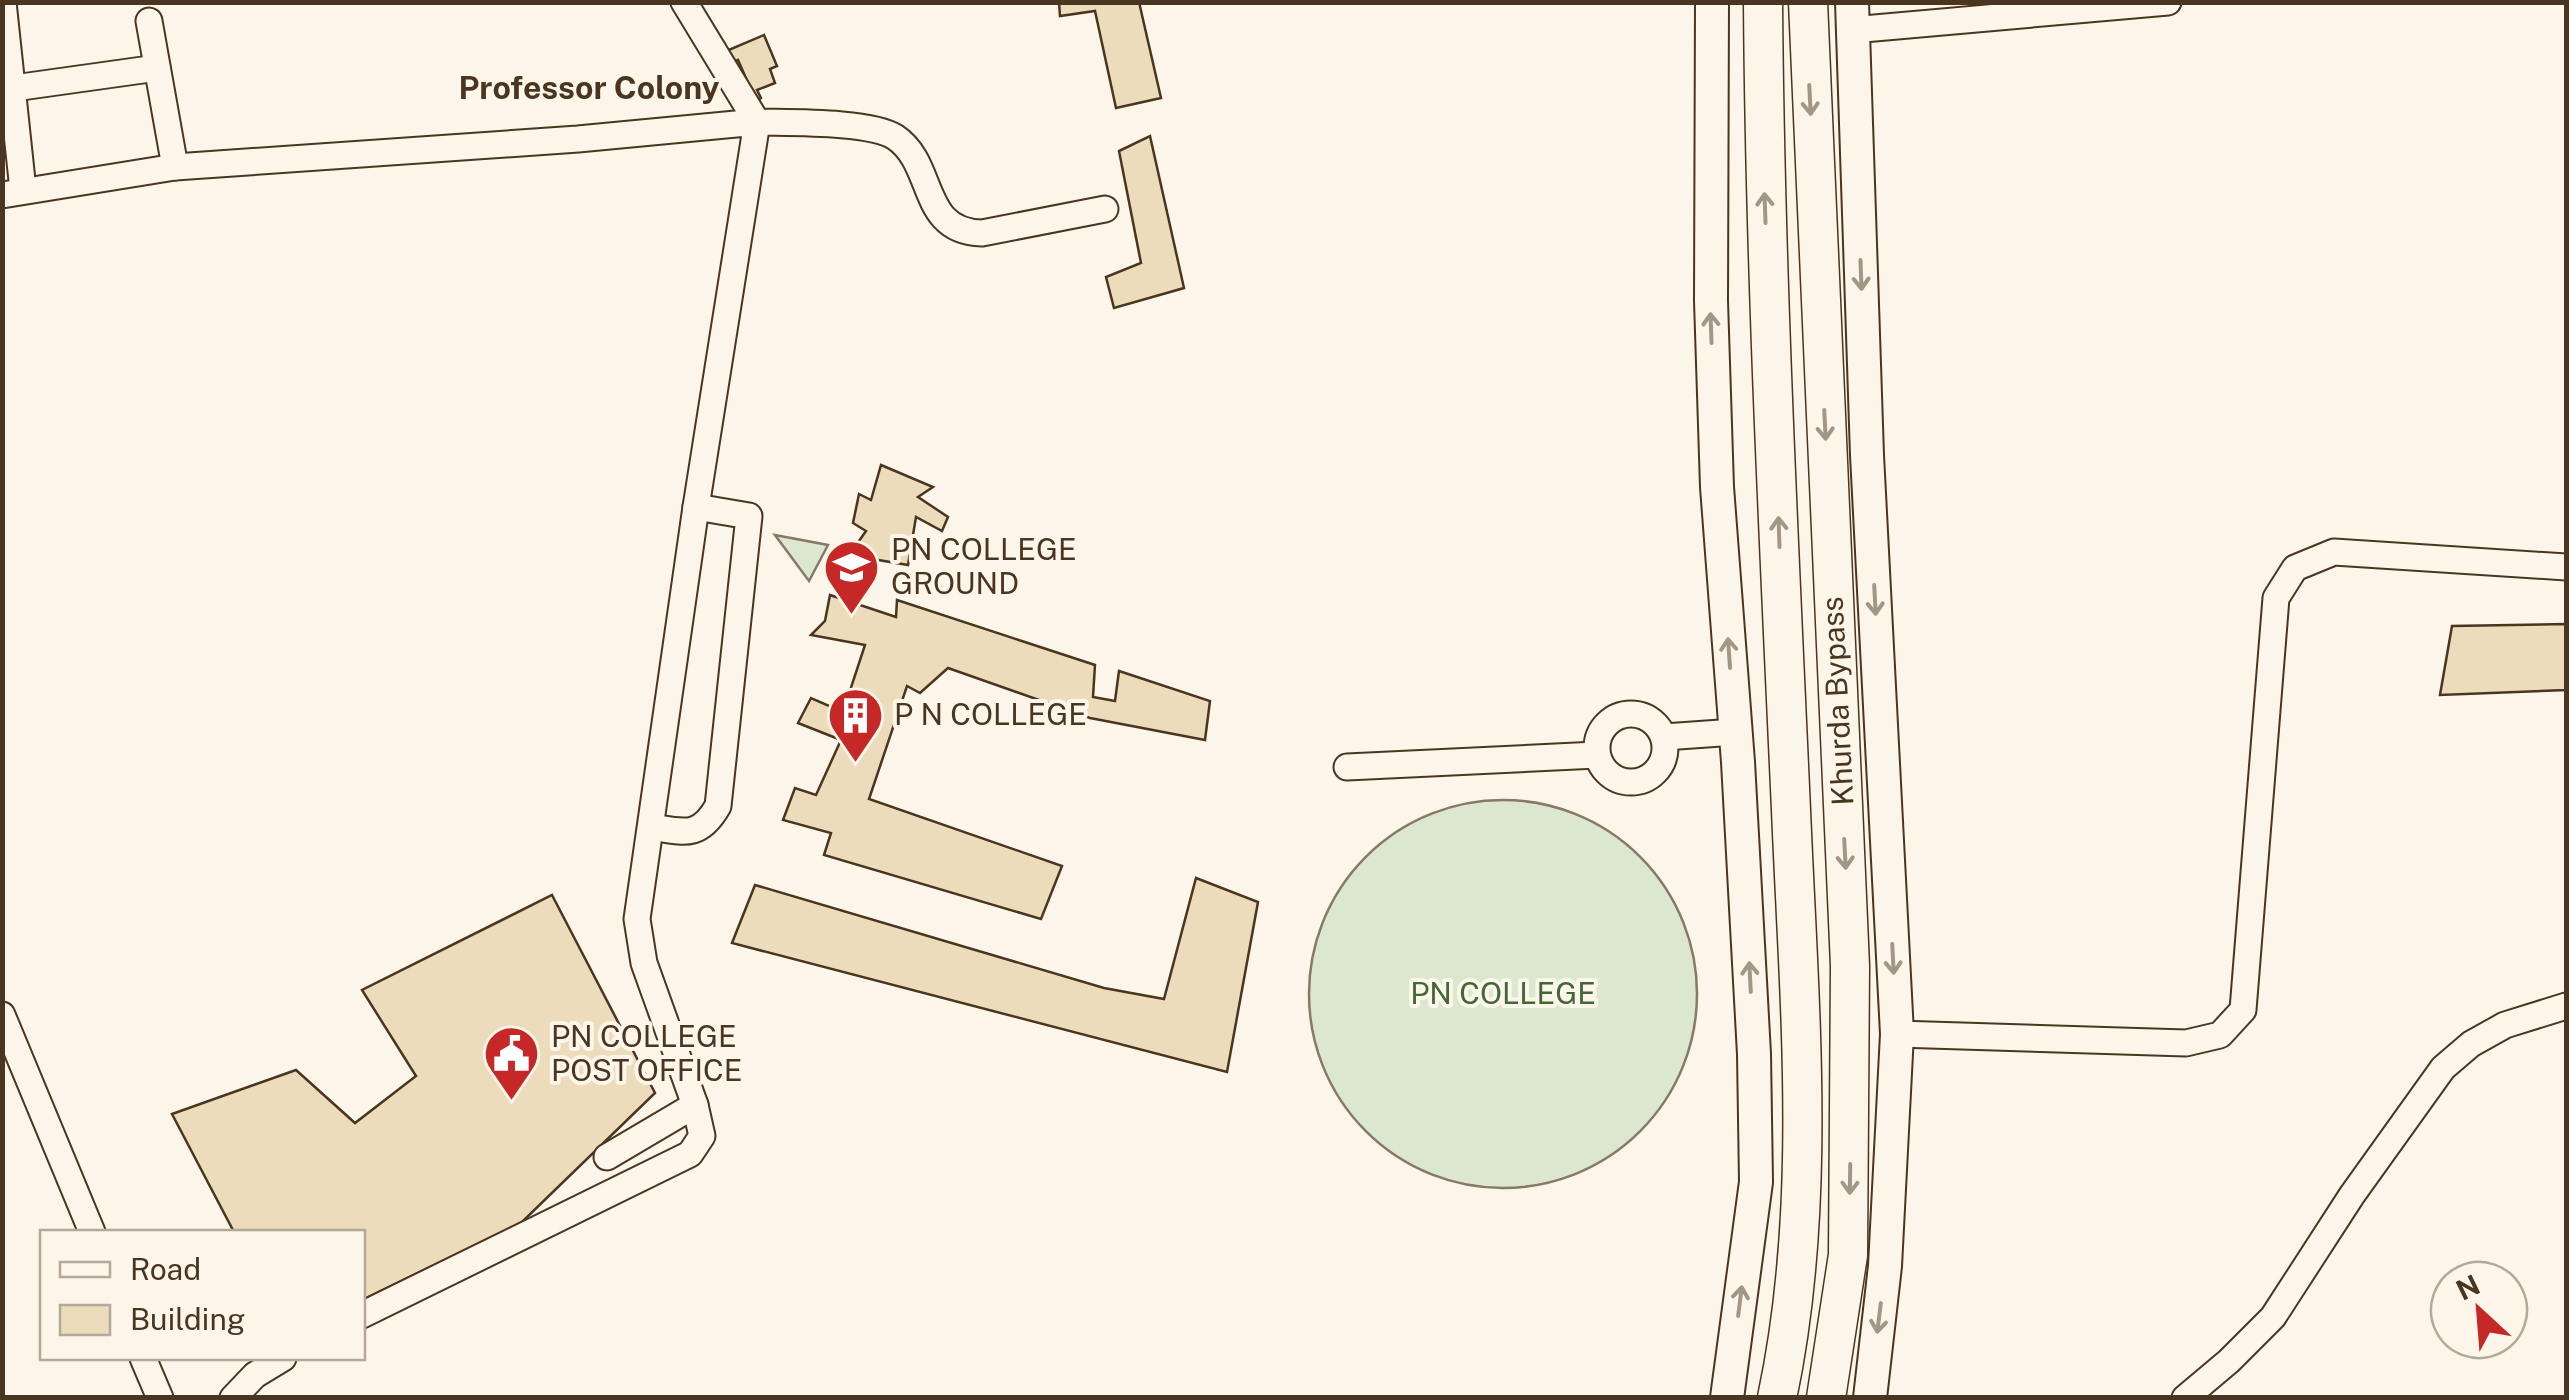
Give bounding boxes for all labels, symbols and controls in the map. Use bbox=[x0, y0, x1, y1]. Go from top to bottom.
district label: Professor Colony bbox=[458, 69, 720, 106]
one-way arrow bbox=[1801, 83, 1820, 115]
one-way arrow bbox=[1755, 192, 1774, 224]
one-way arrow bbox=[1852, 258, 1871, 290]
one-way arrow bbox=[1702, 313, 1721, 345]
one-way arrow bbox=[1816, 408, 1835, 440]
one-way arrow bbox=[1769, 517, 1788, 549]
place label: PN COLLEGE GROUND bbox=[891, 531, 1077, 601]
school or university icon: PN COLLEGE GROUND bbox=[822, 537, 882, 616]
one-way arrow bbox=[1866, 583, 1885, 615]
street label: Khurda Bypass bbox=[1814, 596, 1860, 806]
one-way arrow bbox=[1719, 637, 1738, 669]
building icon: P N COLLEGE bbox=[825, 685, 885, 764]
place label: P N COLLEGE bbox=[894, 696, 1087, 732]
one-way arrow bbox=[1836, 838, 1855, 870]
one-way arrow bbox=[1884, 943, 1903, 975]
one-way arrow bbox=[1740, 962, 1759, 994]
park label: PN COLLEGE bbox=[1410, 975, 1596, 1011]
place label: PN COLLEGE POST OFFICE bbox=[551, 1018, 742, 1088]
public building icon: PN COLLEGE POST OFFICE bbox=[482, 1024, 542, 1103]
one-way arrow bbox=[1840, 1163, 1859, 1195]
legend bbox=[40, 1230, 365, 1360]
text: Road bbox=[130, 1251, 201, 1287]
north arrow bbox=[2429, 1260, 2529, 1360]
text: N bbox=[2451, 1267, 2485, 1307]
one-way arrow bbox=[1731, 1285, 1750, 1318]
text: Building bbox=[130, 1301, 245, 1337]
one-way arrow bbox=[1869, 1302, 1888, 1334]

